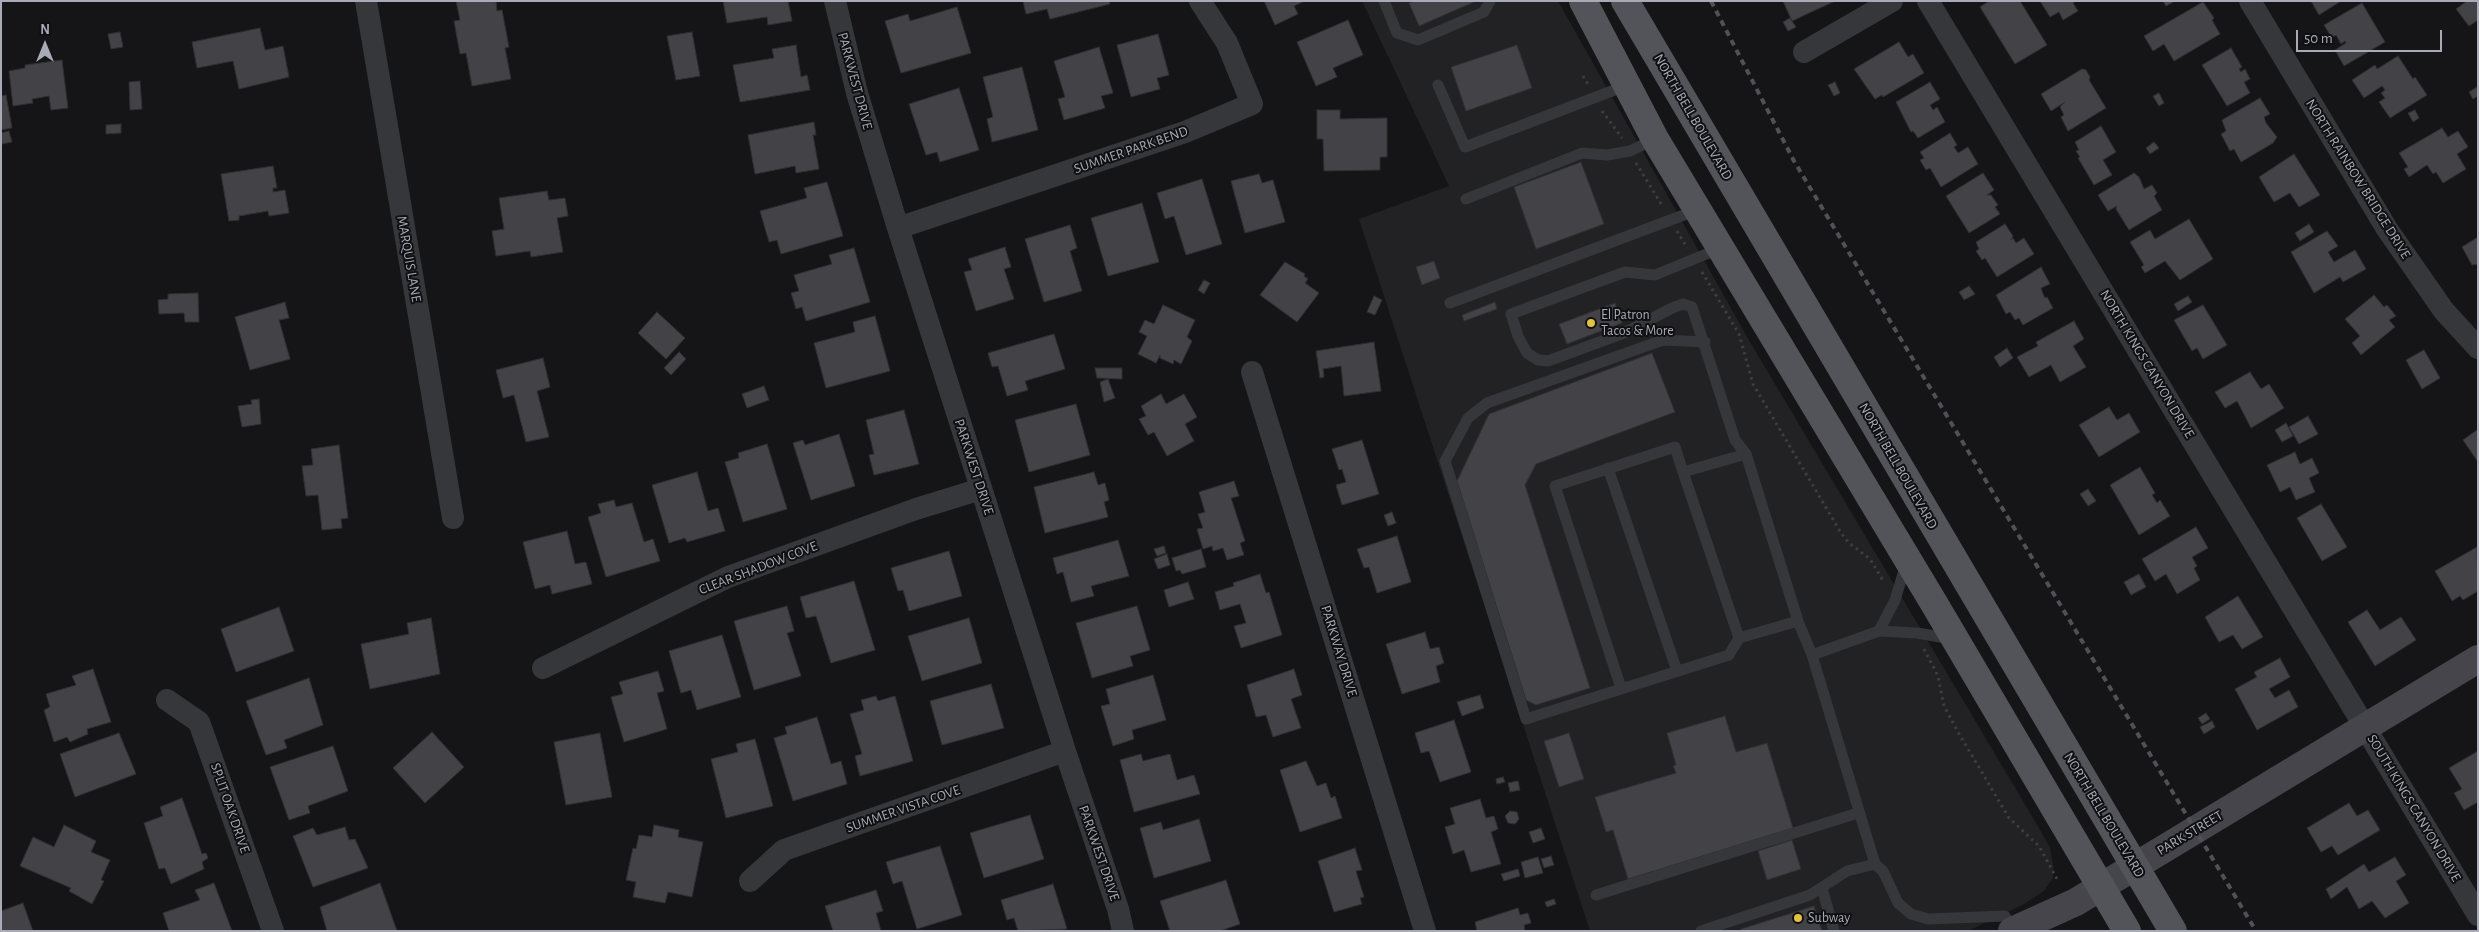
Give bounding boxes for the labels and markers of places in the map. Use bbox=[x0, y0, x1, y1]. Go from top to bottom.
place label: El Patron Tacos & More bbox=[1601, 307, 1674, 340]
marker: El Patron Tacos & More bbox=[1585, 317, 1597, 329]
place label: Subway bbox=[1808, 910, 1850, 926]
marker: Subway bbox=[1792, 912, 1804, 924]

